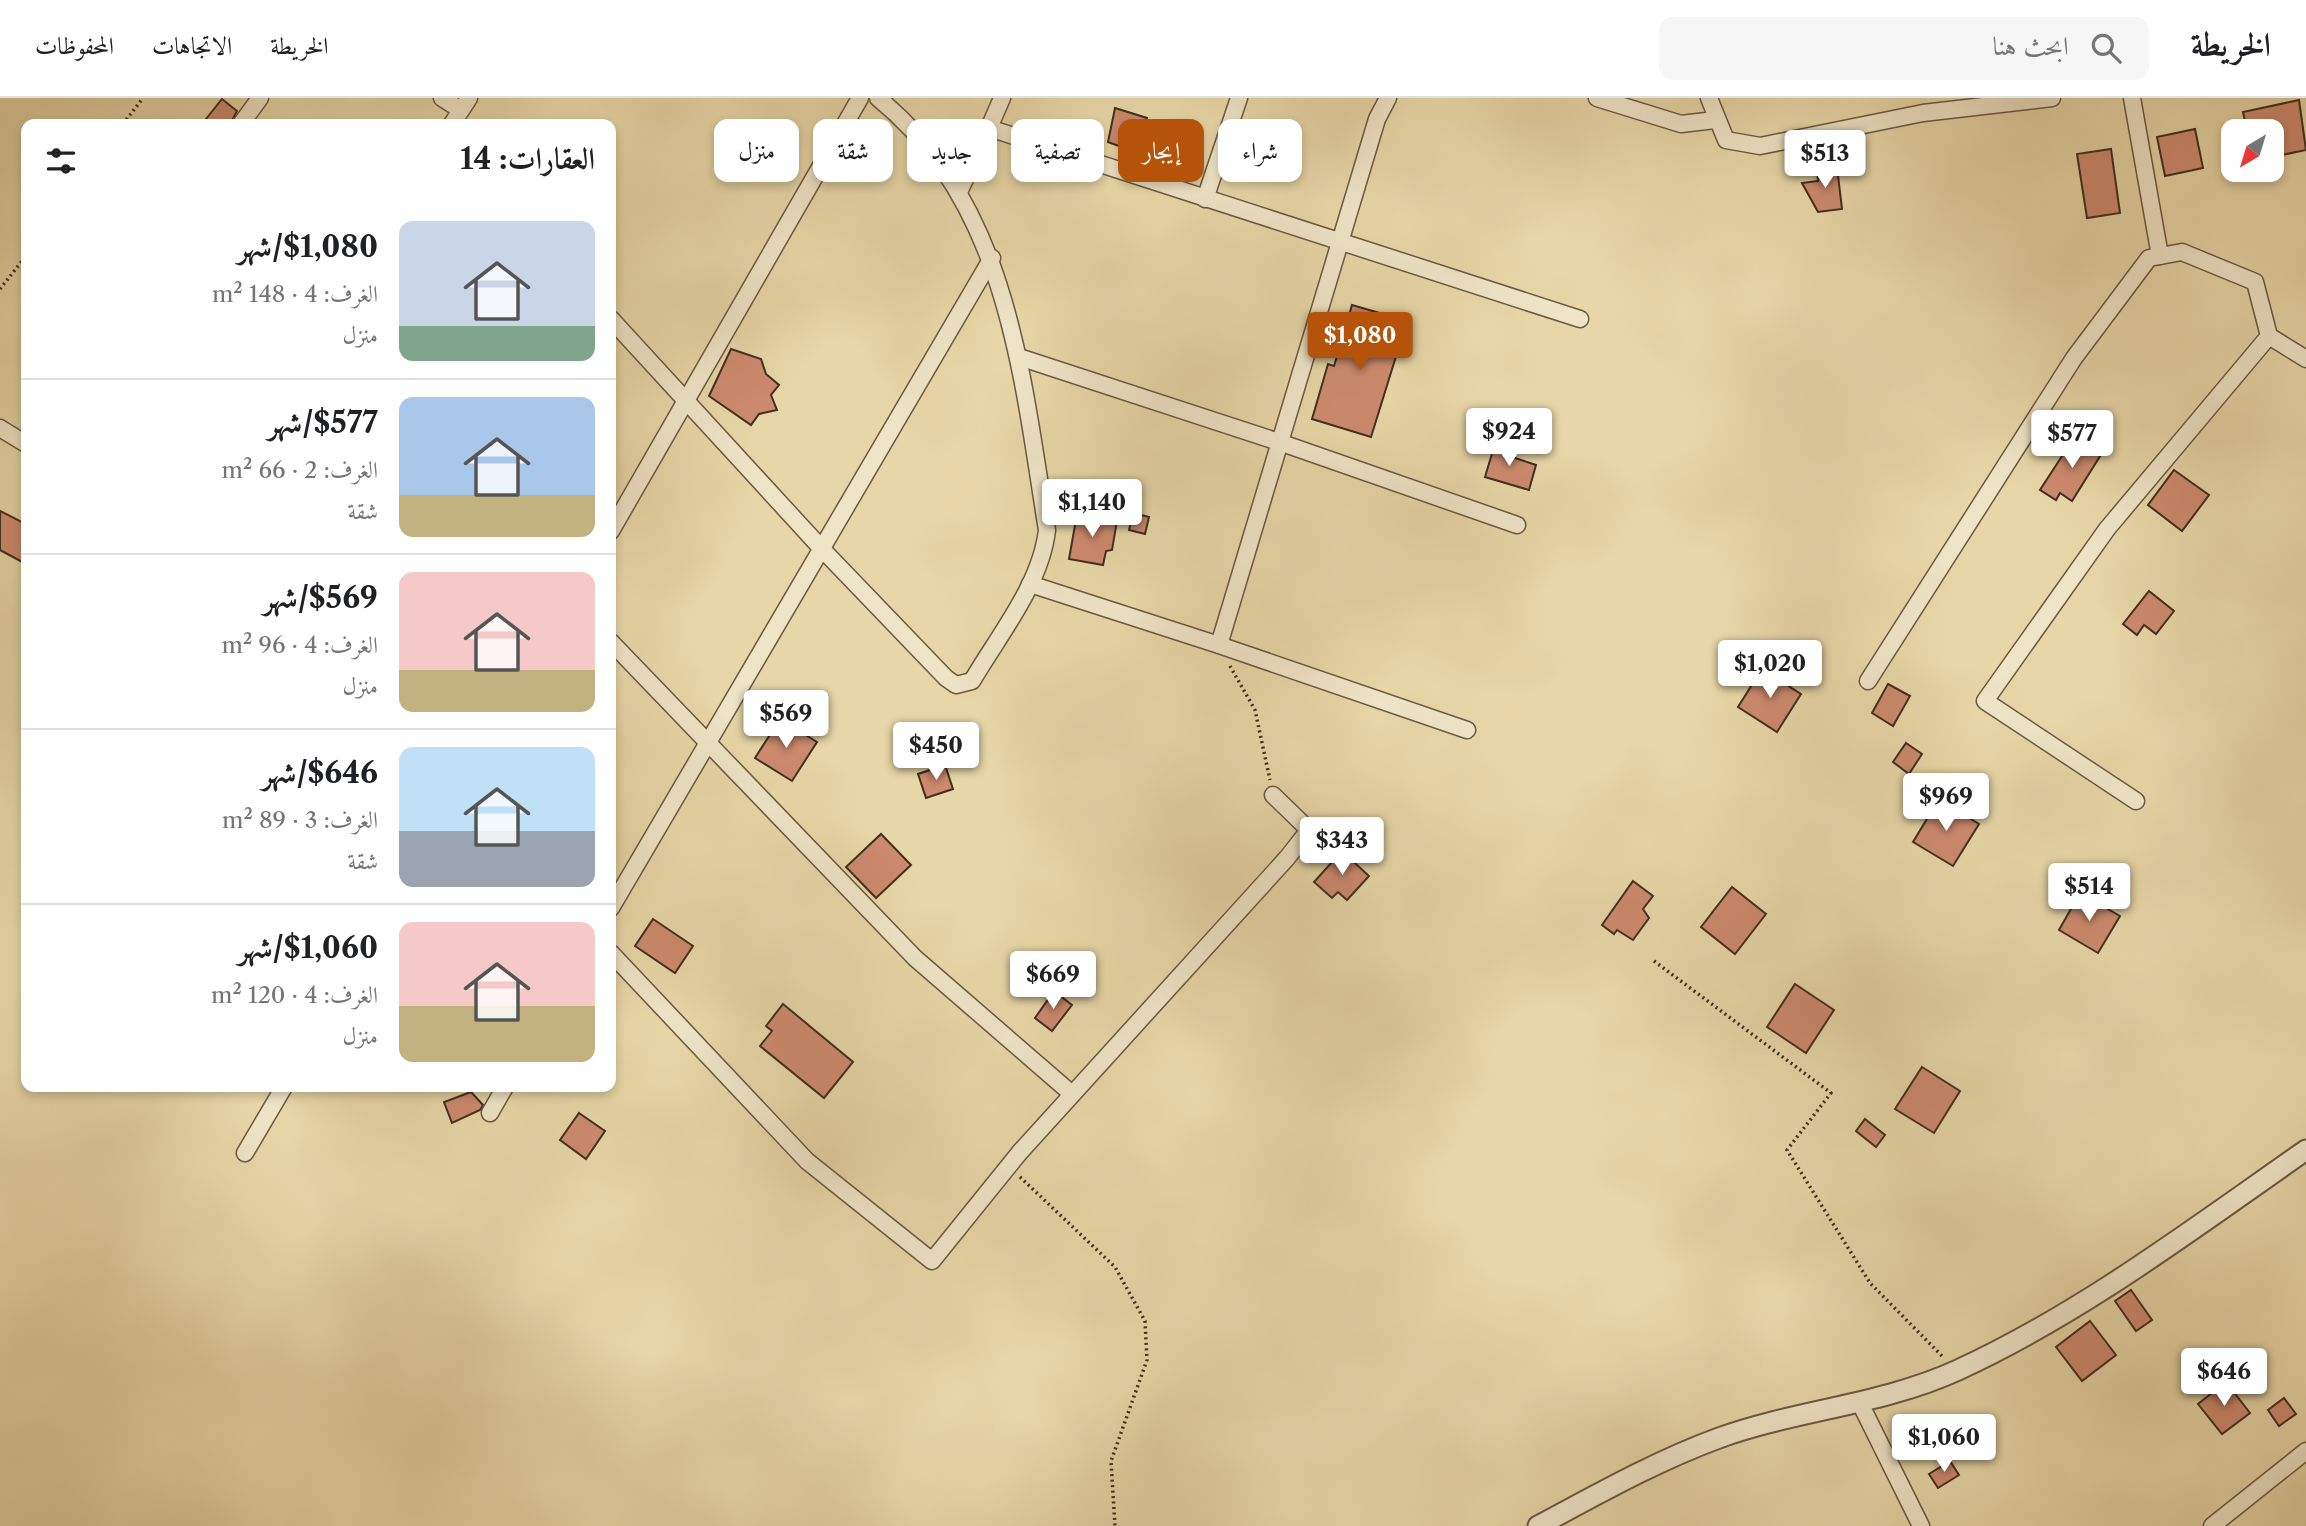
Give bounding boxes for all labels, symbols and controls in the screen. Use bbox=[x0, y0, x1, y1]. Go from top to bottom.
search box bbox=[1659, 17, 2149, 80]
text: الخريطة bbox=[2191, 24, 2271, 65]
icon: search bbox=[2087, 29, 2125, 67]
text: ابحث هنا bbox=[1992, 30, 2069, 62]
text: المحفوظات bbox=[35, 31, 114, 60]
text: الاتجاهات bbox=[152, 31, 232, 60]
text: الخريطة bbox=[270, 31, 329, 60]
chip: منزل bbox=[714, 119, 799, 182]
chip: شقة bbox=[813, 119, 893, 182]
chip: جديد bbox=[907, 119, 997, 182]
chip: تصفية bbox=[1011, 119, 1104, 182]
chip: إيجار bbox=[1118, 119, 1204, 182]
chip: شراء bbox=[1218, 119, 1302, 182]
north arrow bbox=[2221, 119, 2284, 182]
map controls bbox=[2221, 119, 2284, 182]
pin: $513 bbox=[1784, 130, 1866, 190]
text: $513 bbox=[1801, 139, 1849, 167]
text: العقارات: 14 bbox=[460, 140, 595, 177]
icon: filters bbox=[42, 142, 80, 180]
text: $1,080/شهر bbox=[238, 228, 378, 265]
icon: home bbox=[455, 249, 539, 333]
text: الغرف: 4 · 148 m² bbox=[212, 280, 378, 308]
pin: $1,080 bbox=[1303, 313, 1417, 372]
text: منزل bbox=[343, 321, 378, 349]
text: $1,080 bbox=[1324, 321, 1396, 349]
text: $577/شهر bbox=[268, 404, 378, 441]
pin: $924 bbox=[1468, 408, 1550, 468]
pin: $577 bbox=[2031, 410, 2113, 470]
text: $924 bbox=[1482, 417, 1536, 445]
text: $577 bbox=[2047, 419, 2097, 447]
icon: home bbox=[455, 425, 539, 509]
text: الغرف: 2 · 66 m² bbox=[222, 456, 378, 484]
pin: $1,140 bbox=[1035, 480, 1149, 539]
text: $1,140 bbox=[1058, 488, 1126, 516]
text: شقة bbox=[348, 497, 378, 525]
text: $569/شهر bbox=[263, 579, 378, 616]
icon: home bbox=[455, 600, 539, 684]
text: الغرف: 4 · 96 m² bbox=[222, 631, 378, 659]
pin: $1,020 bbox=[1713, 640, 1827, 700]
text: $1,020 bbox=[1734, 649, 1806, 677]
text: منزل bbox=[343, 672, 378, 700]
pin: $569 bbox=[745, 690, 827, 750]
text: $569 bbox=[759, 699, 813, 727]
pin: $450 bbox=[895, 722, 977, 782]
text: $450 bbox=[909, 731, 963, 759]
text: $646/شهر bbox=[262, 754, 378, 791]
pin: $969 bbox=[1905, 774, 1987, 833]
icon: home bbox=[455, 775, 539, 859]
text: $969 bbox=[1919, 782, 1973, 810]
text: الغرف: 3 · 89 m² bbox=[222, 806, 378, 834]
pin: $343 bbox=[1301, 818, 1383, 877]
text: $343 bbox=[1316, 826, 1368, 854]
text: شقة bbox=[348, 847, 378, 875]
pin: $514 bbox=[2048, 864, 2130, 923]
text: $514 bbox=[2064, 872, 2114, 900]
text: $1,060/شهر bbox=[238, 929, 378, 966]
icon: home bbox=[455, 950, 539, 1034]
pin: $669 bbox=[1012, 951, 1094, 1011]
text: $669 bbox=[1026, 960, 1080, 988]
text: الغرف: 4 · 120 m² bbox=[211, 981, 378, 1009]
text: منزل bbox=[343, 1022, 378, 1050]
pin: $646 bbox=[2183, 1348, 2265, 1408]
text: $646 bbox=[2197, 1357, 2251, 1385]
pin: $1,060 bbox=[1887, 1414, 2001, 1474]
text: $1,060 bbox=[1908, 1423, 1980, 1451]

